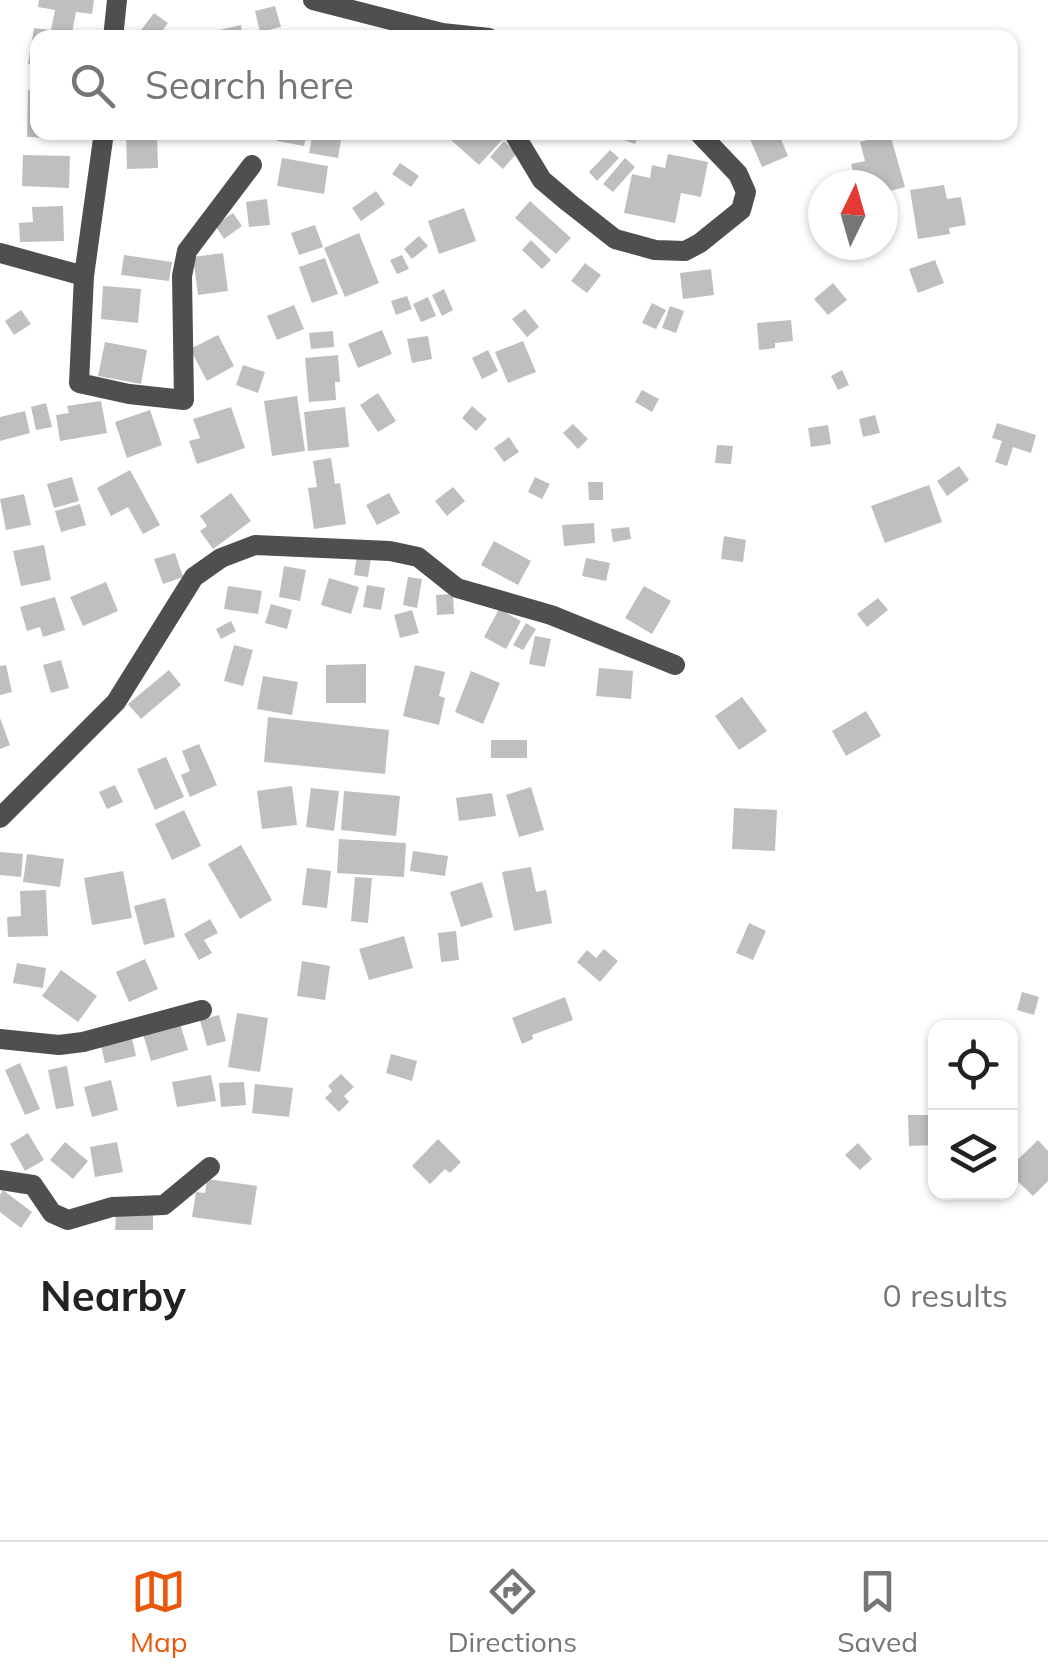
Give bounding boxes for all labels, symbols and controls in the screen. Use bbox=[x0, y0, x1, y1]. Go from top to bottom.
search box bbox=[30, 30, 1018, 140]
icon: search bbox=[65, 58, 120, 113]
text: Search here bbox=[145, 61, 354, 109]
north arrow bbox=[808, 170, 898, 260]
map controls bbox=[928, 1020, 1018, 1200]
button: locate bbox=[928, 1020, 1018, 1110]
button: layers bbox=[928, 1110, 1018, 1200]
text: Nearby bbox=[40, 1269, 186, 1322]
text: 0 results bbox=[883, 1275, 1008, 1315]
tab: Map bbox=[130, 1564, 188, 1659]
tab: Directions bbox=[448, 1564, 577, 1659]
tab: Saved bbox=[837, 1564, 918, 1659]

